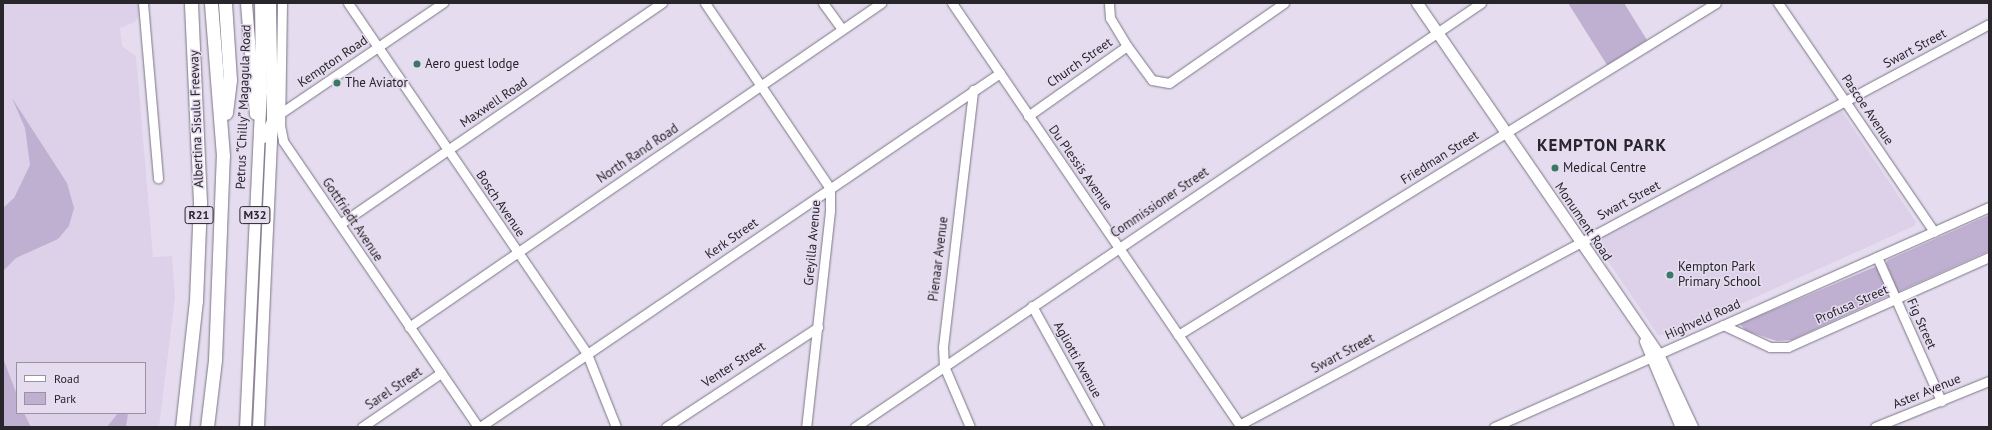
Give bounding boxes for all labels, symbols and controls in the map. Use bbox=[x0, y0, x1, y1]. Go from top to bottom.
street label: Petrus “Chilly” Magagula Road bbox=[233, 23, 255, 191]
street label: Swart Street bbox=[1881, 26, 1949, 72]
street label: Kempton Road bbox=[295, 33, 371, 91]
street label: Church Street bbox=[1045, 35, 1115, 91]
street label: Albertina Sisulu Freeway bbox=[187, 50, 207, 188]
place label: Aero guest lodge bbox=[425, 56, 519, 72]
marker: Aero guest lodge bbox=[412, 59, 422, 69]
street label: Pascoe Avenue bbox=[1838, 72, 1896, 148]
place label: The Aviator bbox=[345, 75, 408, 91]
street label: Maxwell Road bbox=[457, 75, 531, 131]
marker: The Aviator bbox=[332, 78, 342, 88]
street label: North Rand Road bbox=[594, 121, 682, 187]
street label: Du Plessis Avenue bbox=[1045, 122, 1115, 214]
street label: Friedman Street bbox=[1398, 128, 1482, 188]
district label: KEMPTON PARK bbox=[1537, 136, 1667, 156]
place label: Medical Centre bbox=[1563, 160, 1646, 176]
marker: Medical Centre bbox=[1550, 163, 1560, 173]
street label: Commissioner Street bbox=[1108, 164, 1212, 242]
street label: Bosch Avenue bbox=[472, 168, 528, 240]
street label: Gottfriedt Avenue bbox=[318, 175, 386, 265]
street label: Swart Street bbox=[1595, 178, 1663, 224]
street label: Monument Road bbox=[1551, 180, 1615, 264]
street label: Greyilla Avenue bbox=[801, 199, 825, 287]
road number: R21 bbox=[184, 205, 214, 225]
road number: M32 bbox=[239, 205, 271, 225]
street label: Kerk Street bbox=[702, 215, 762, 263]
street label: Pienaar Avenue bbox=[926, 215, 952, 303]
place label: Kempton Park Primary School bbox=[1678, 260, 1761, 291]
marker: Kempton Park Primary School bbox=[1665, 270, 1675, 280]
street label: Profusa Street bbox=[1813, 282, 1891, 328]
street label: Highveld Road bbox=[1663, 296, 1743, 344]
street label: Fig Street bbox=[1903, 296, 1939, 352]
street label: Agliotti Avenue bbox=[1050, 319, 1104, 401]
street label: Swart Street bbox=[1309, 331, 1377, 377]
street label: Venter Street bbox=[699, 339, 769, 391]
legend bbox=[16, 362, 146, 414]
street label: Sarel Street bbox=[363, 364, 425, 414]
text: Road bbox=[54, 371, 79, 386]
street label: Aster Avenue bbox=[1890, 371, 1964, 413]
text: Park bbox=[54, 391, 76, 406]

